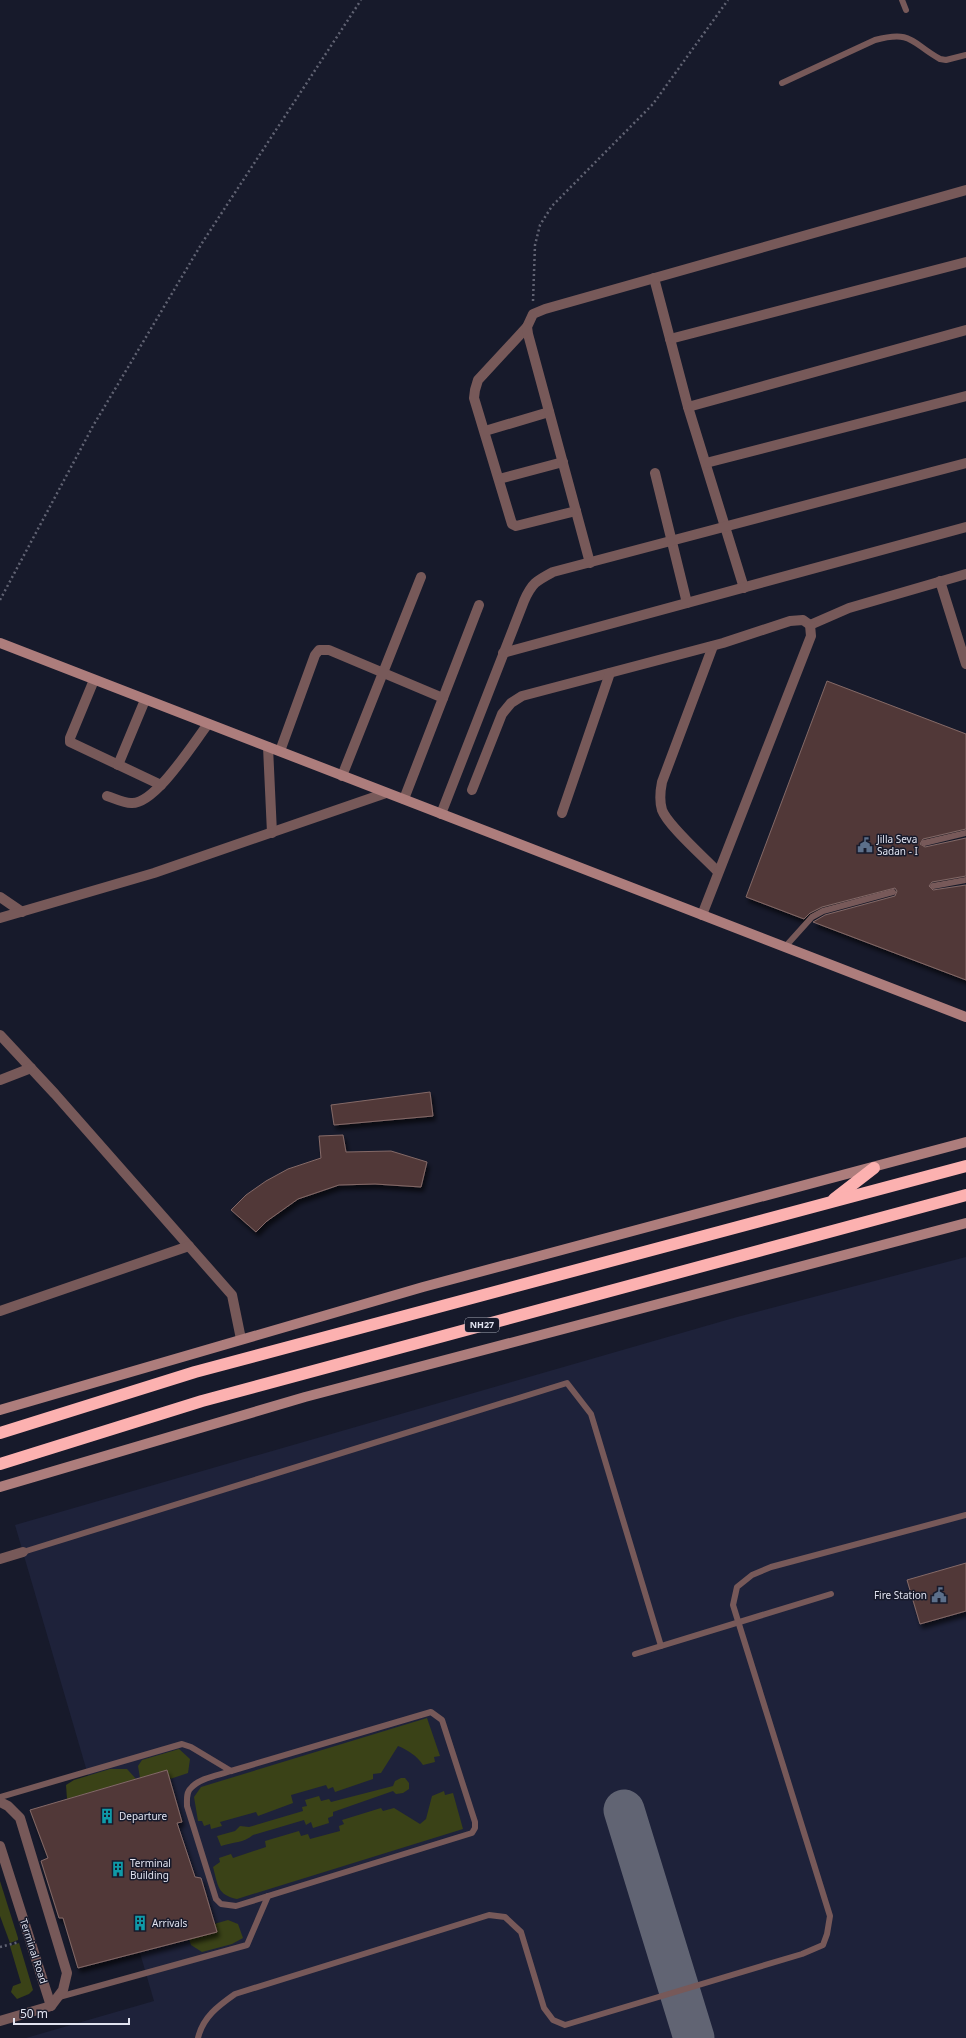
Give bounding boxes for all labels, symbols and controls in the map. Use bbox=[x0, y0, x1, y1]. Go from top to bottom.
place label: Jilla Seva Sadan - I bbox=[876, 832, 918, 858]
public building icon: Jilla Seva Sadan - I bbox=[856, 836, 874, 854]
road number: NH27 bbox=[465, 1318, 499, 1332]
public building icon: Fire Station bbox=[930, 1586, 948, 1604]
place label: Fire Station bbox=[874, 1588, 927, 1602]
building icon: Departure bbox=[98, 1807, 116, 1825]
place label: Departure bbox=[119, 1809, 168, 1823]
place label: Terminal Building bbox=[130, 1856, 171, 1882]
building icon: Terminal Building bbox=[109, 1860, 127, 1878]
building icon: Arrivals bbox=[131, 1914, 149, 1932]
place label: Arrivals bbox=[152, 1916, 187, 1930]
street label: Terminal Road bbox=[17, 1917, 51, 1985]
scale bar bbox=[14, 2000, 129, 2026]
text: 50 m bbox=[20, 2005, 48, 2022]

